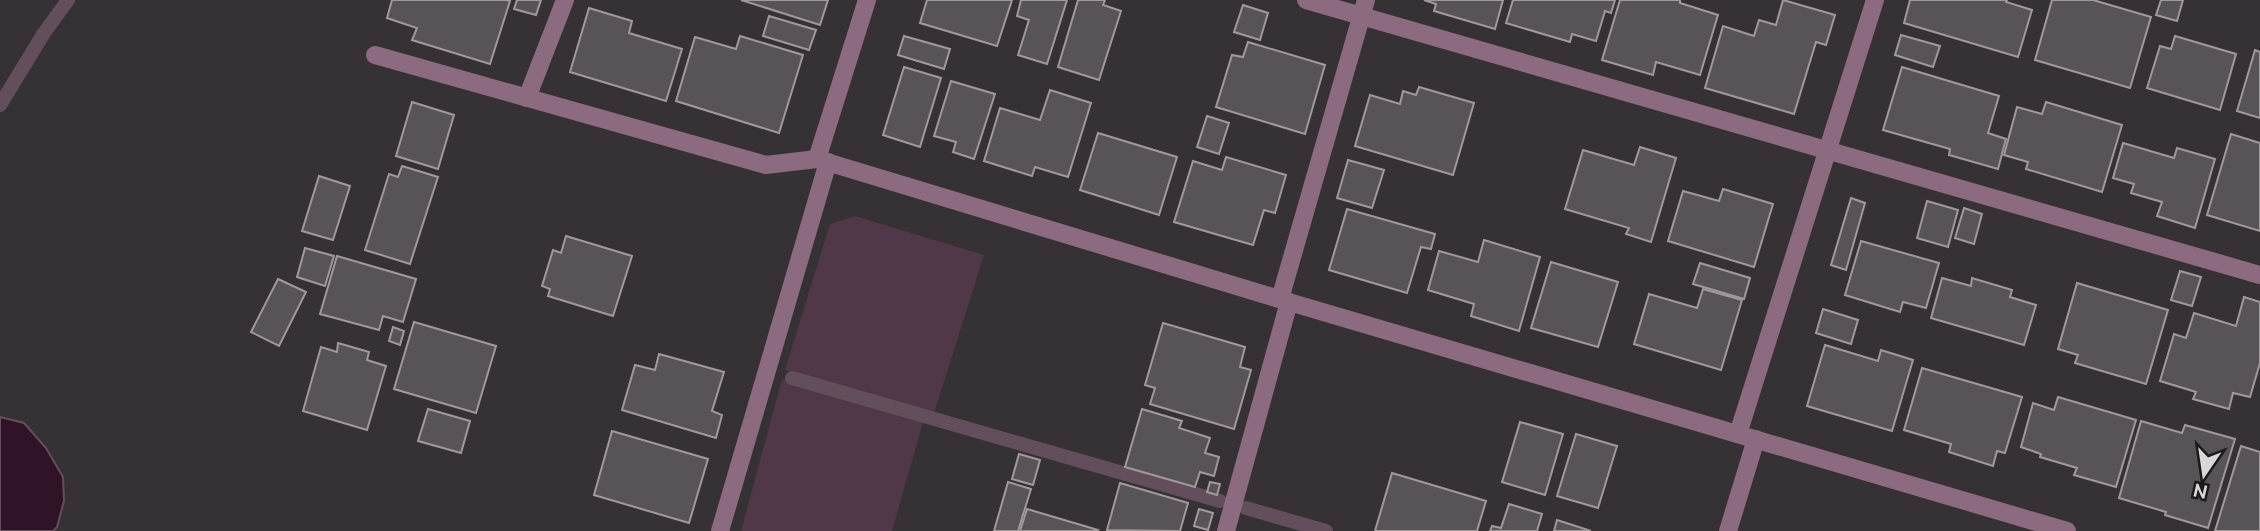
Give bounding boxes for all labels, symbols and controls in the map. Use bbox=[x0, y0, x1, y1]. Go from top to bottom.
north arrow bbox=[2169, 440, 2239, 510]
text: N bbox=[2191, 479, 2210, 504]

